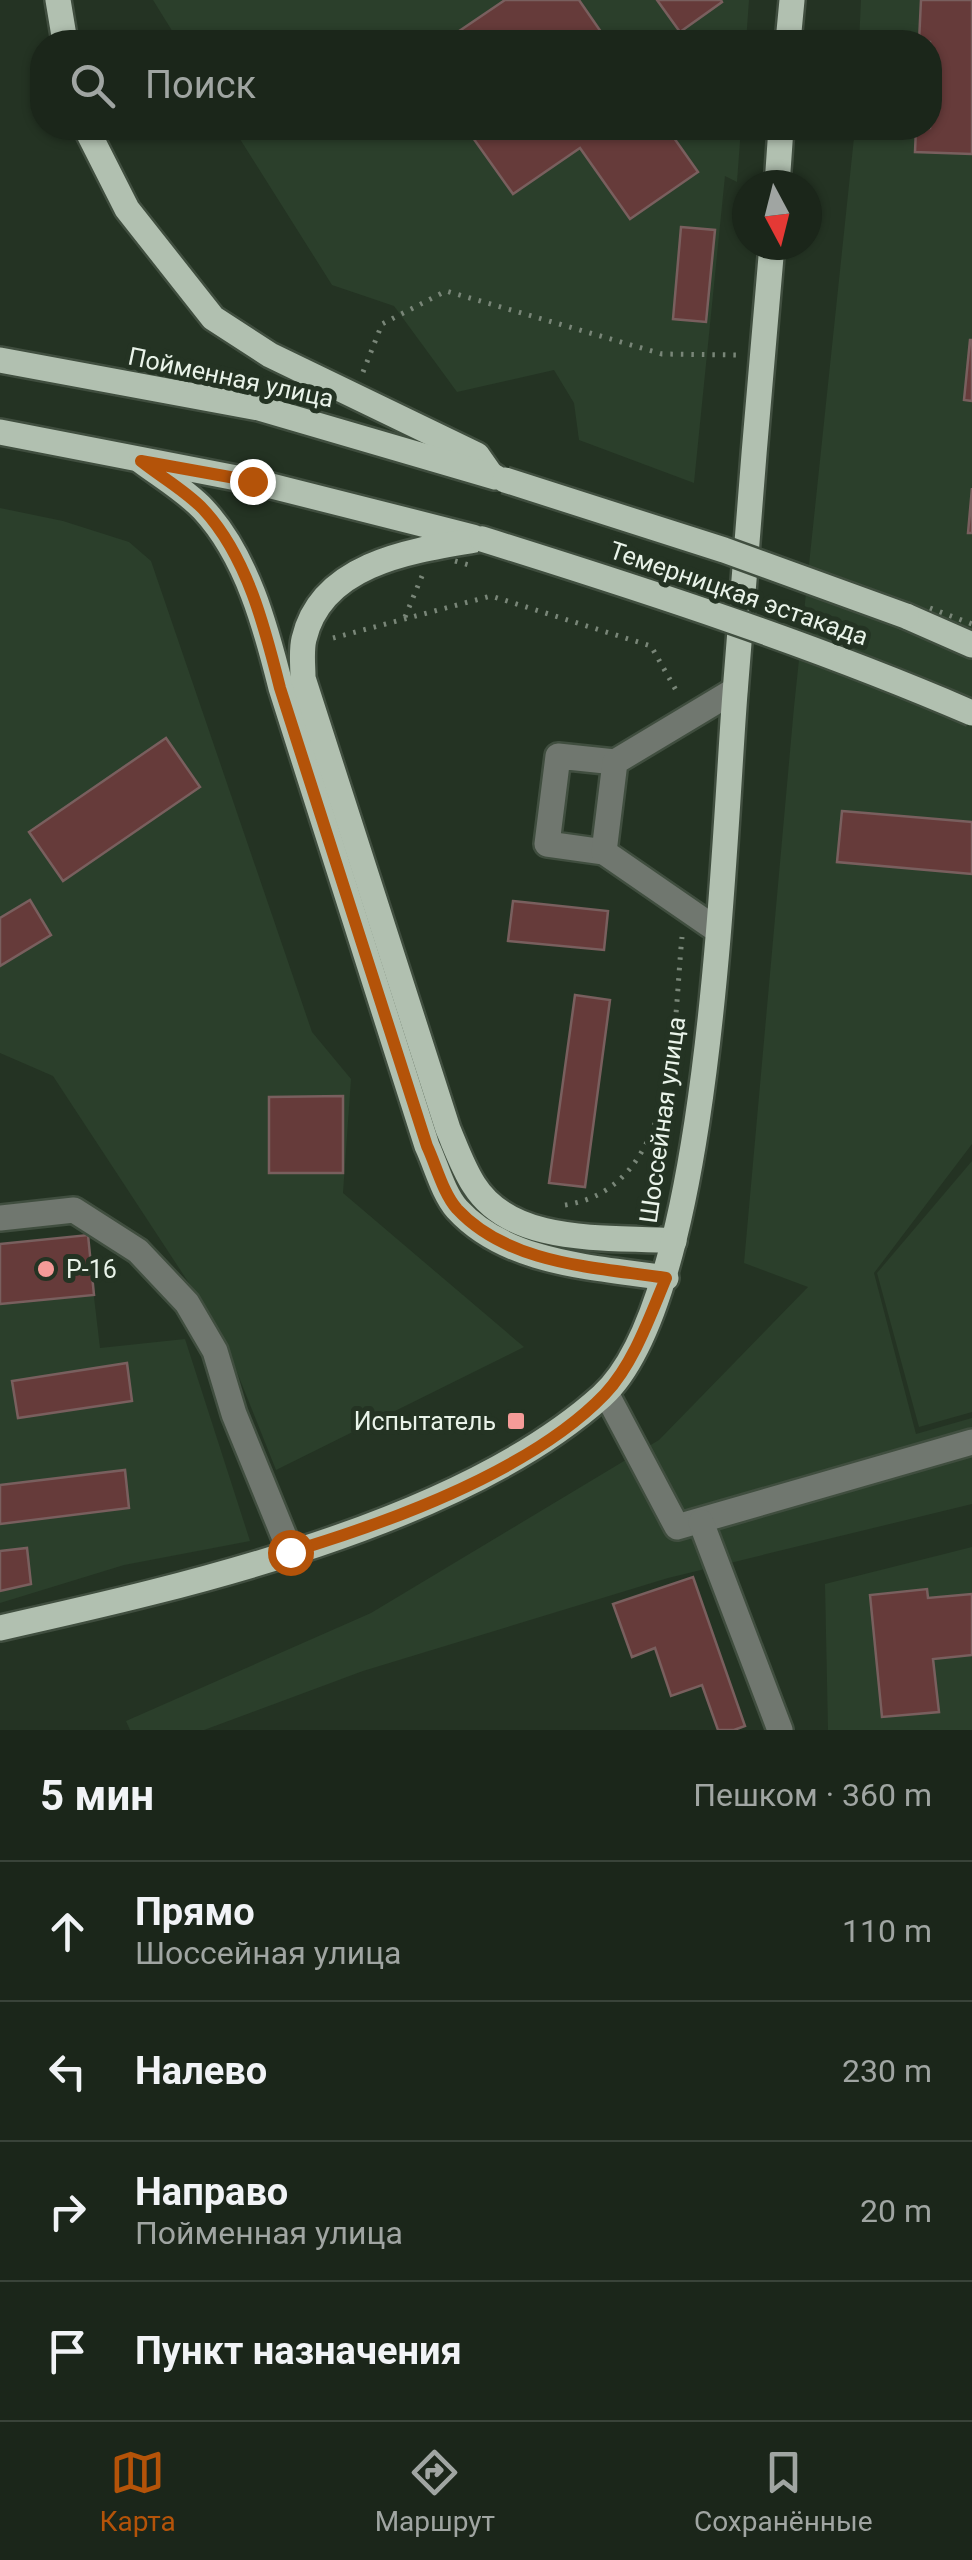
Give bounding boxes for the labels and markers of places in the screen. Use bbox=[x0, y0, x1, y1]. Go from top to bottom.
place label: Р-16 bbox=[66, 1255, 117, 1284]
marker: Р-16 bbox=[35, 1258, 57, 1280]
place label: Испытатель bbox=[354, 1407, 496, 1436]
marker: Испытатель bbox=[505, 1410, 527, 1432]

